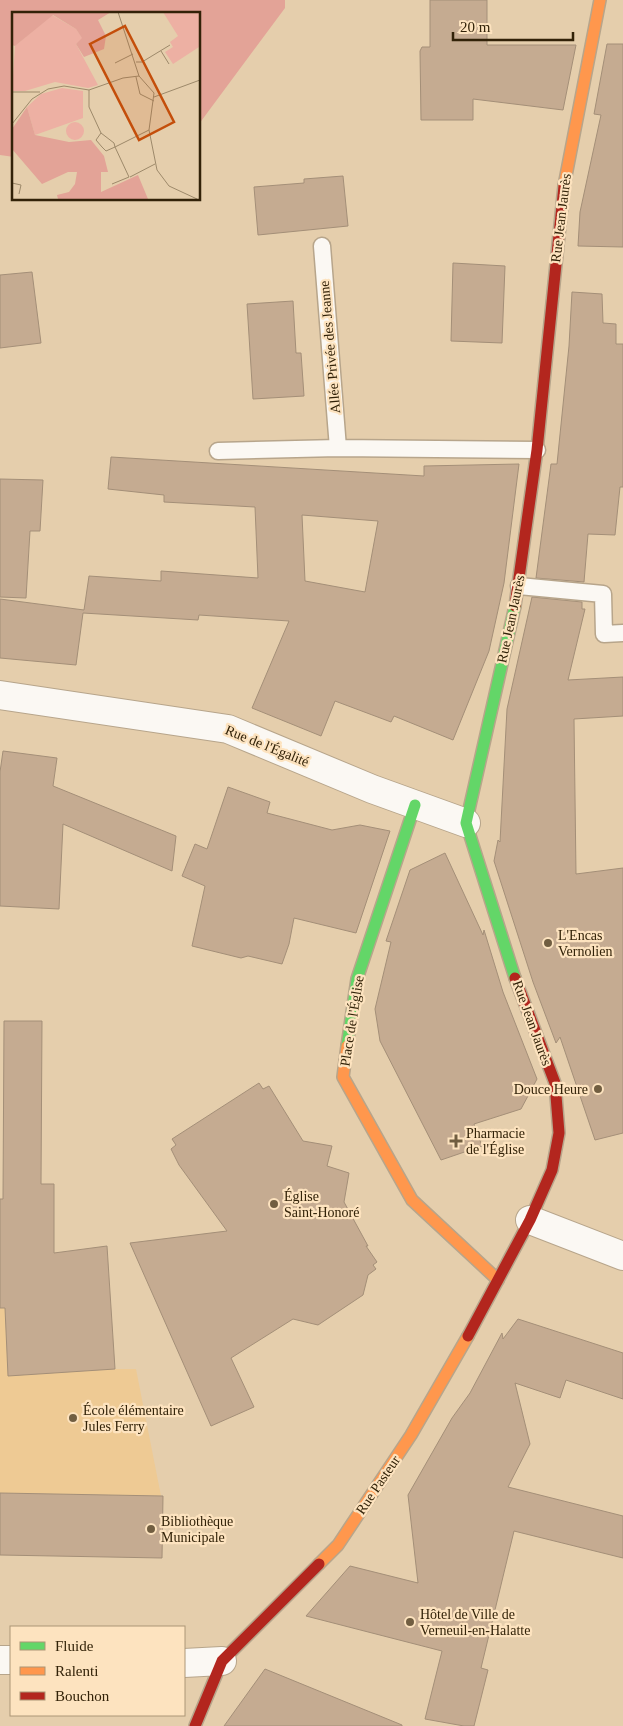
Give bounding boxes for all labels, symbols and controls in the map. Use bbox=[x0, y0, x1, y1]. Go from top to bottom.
scale bar bbox=[453, 10, 573, 42]
inset map bbox=[12, 12, 200, 200]
text: 20 m bbox=[460, 19, 491, 35]
street label: Rue Jean Jaurès bbox=[548, 173, 574, 263]
street label: Allée Privée des Jeanne bbox=[317, 280, 343, 414]
street label: Rue Jean Jaurès bbox=[494, 574, 528, 664]
street label: Rue de l'Égalité bbox=[223, 721, 311, 770]
place label: L'Encas Vernolien bbox=[558, 928, 612, 959]
marker: L'Encas Vernolien bbox=[542, 937, 554, 949]
street label: Place de l'Église bbox=[336, 974, 367, 1068]
street label: Rue Jean Jaurès bbox=[510, 978, 554, 1068]
place label: Douce Heure bbox=[514, 1082, 588, 1097]
marker: Douce Heure bbox=[592, 1083, 604, 1095]
place label: Pharmacie de l'Église bbox=[466, 1126, 525, 1157]
marker: Pharmacie de l'Église bbox=[450, 1135, 462, 1147]
place label: Église Saint-Honoré bbox=[284, 1188, 359, 1220]
marker: Église Saint-Honoré bbox=[268, 1198, 280, 1210]
place label: École élémentaire Jules Ferry bbox=[83, 1402, 184, 1434]
marker: École élémentaire Jules Ferry bbox=[67, 1412, 79, 1424]
street label: Rue Pasteur bbox=[353, 1453, 403, 1517]
place label: Bibliothèque Municipale bbox=[161, 1514, 233, 1545]
marker: Bibliothèque Municipale bbox=[145, 1523, 157, 1535]
place label: Hôtel de Ville de Verneuil-en-Halatte bbox=[420, 1607, 530, 1638]
marker: Hôtel de Ville de Verneuil-en-Halatte bbox=[404, 1616, 416, 1628]
legend bbox=[10, 1626, 185, 1716]
text: Fluide bbox=[55, 1638, 94, 1654]
text: Ralenti bbox=[55, 1663, 98, 1679]
text: Bouchon bbox=[55, 1688, 110, 1704]

